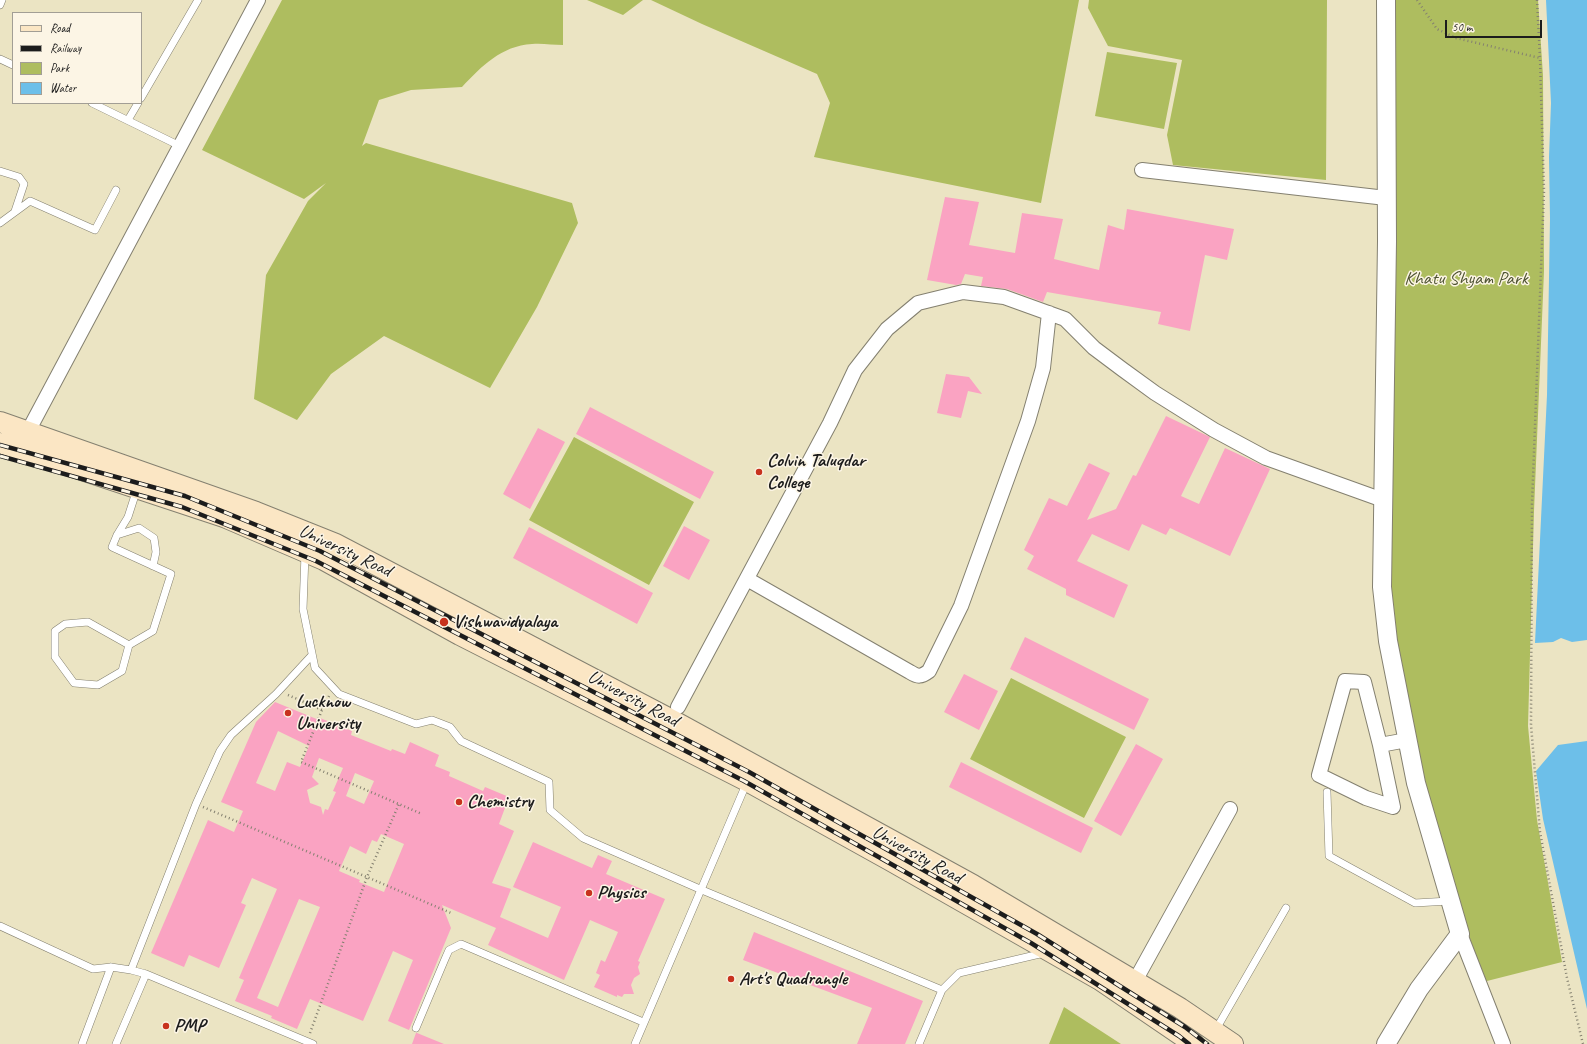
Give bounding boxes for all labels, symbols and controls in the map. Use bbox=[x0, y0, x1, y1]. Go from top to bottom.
legend bbox=[12, 12, 142, 104]
scale bar bbox=[1447, 12, 1544, 38]
text: 50 m bbox=[1452, 19, 1472, 35]
text: Road bbox=[50, 20, 70, 36]
text: Railway bbox=[50, 40, 81, 56]
text: Park bbox=[50, 60, 69, 76]
text: Water bbox=[50, 80, 76, 96]
park label: Khatu Shyam Park bbox=[1404, 268, 1528, 290]
place label: Colvin Taluqdar College bbox=[767, 450, 865, 494]
marker: Colvin Taluqdar College bbox=[754, 467, 764, 477]
street label: University Road bbox=[295, 520, 395, 582]
place label: Vishwavidyalaya bbox=[453, 611, 557, 633]
marker: Vishwavidyalaya bbox=[438, 616, 450, 628]
street label: University Road bbox=[584, 666, 682, 732]
place label: Lucknow University bbox=[296, 691, 360, 735]
marker: Lucknow University bbox=[283, 708, 293, 718]
place label: Chemistry bbox=[467, 791, 533, 813]
marker: Chemistry bbox=[454, 797, 464, 807]
street label: University Road bbox=[868, 821, 966, 889]
place label: Physics bbox=[597, 882, 645, 904]
marker: Physics bbox=[584, 888, 594, 898]
place label: Art's Quadrangle bbox=[739, 968, 847, 990]
marker: Art's Quadrangle bbox=[726, 974, 736, 984]
place label: PMP bbox=[174, 1015, 205, 1037]
marker: PMP bbox=[161, 1021, 171, 1031]

